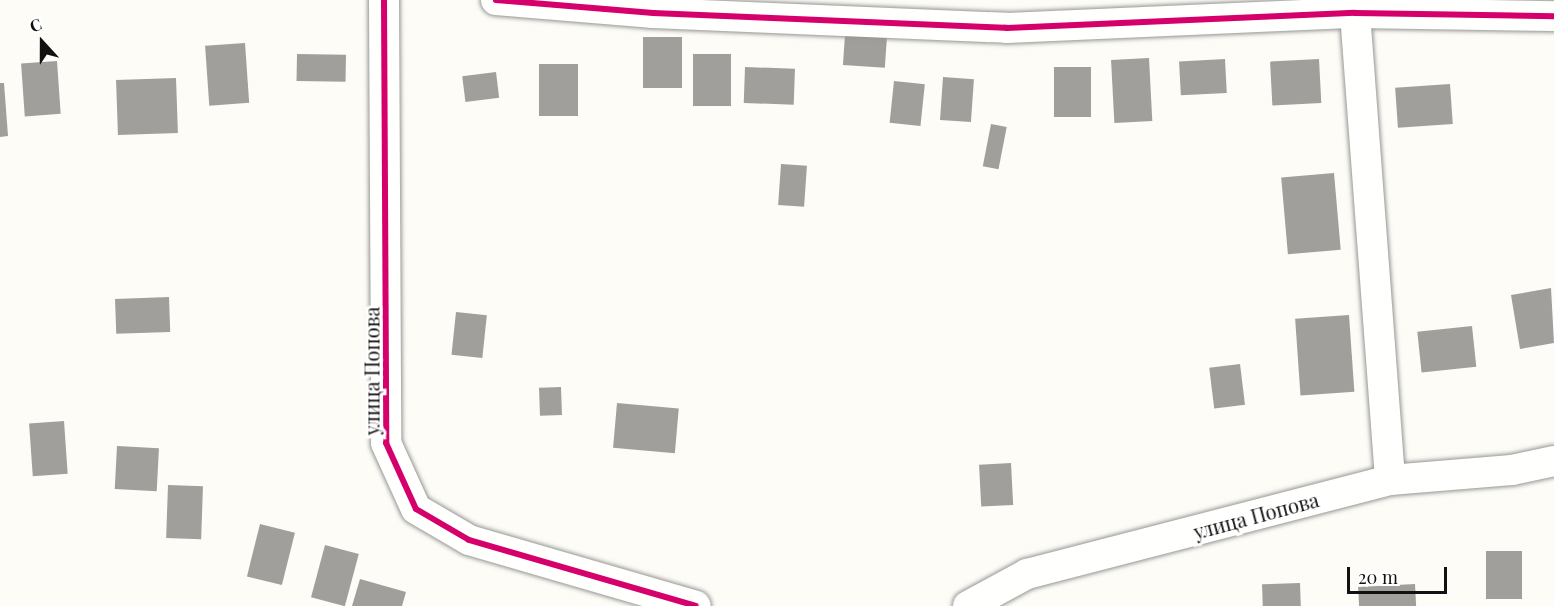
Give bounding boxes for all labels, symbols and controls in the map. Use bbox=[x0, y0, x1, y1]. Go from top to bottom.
north arrow bbox=[12, 12, 72, 72]
text: С bbox=[26, 13, 44, 37]
street label: улица Попова bbox=[359, 307, 383, 435]
street label: улица Попова bbox=[1191, 487, 1321, 543]
scale bar bbox=[1350, 555, 1450, 593]
text: 20 m bbox=[1358, 565, 1398, 589]

